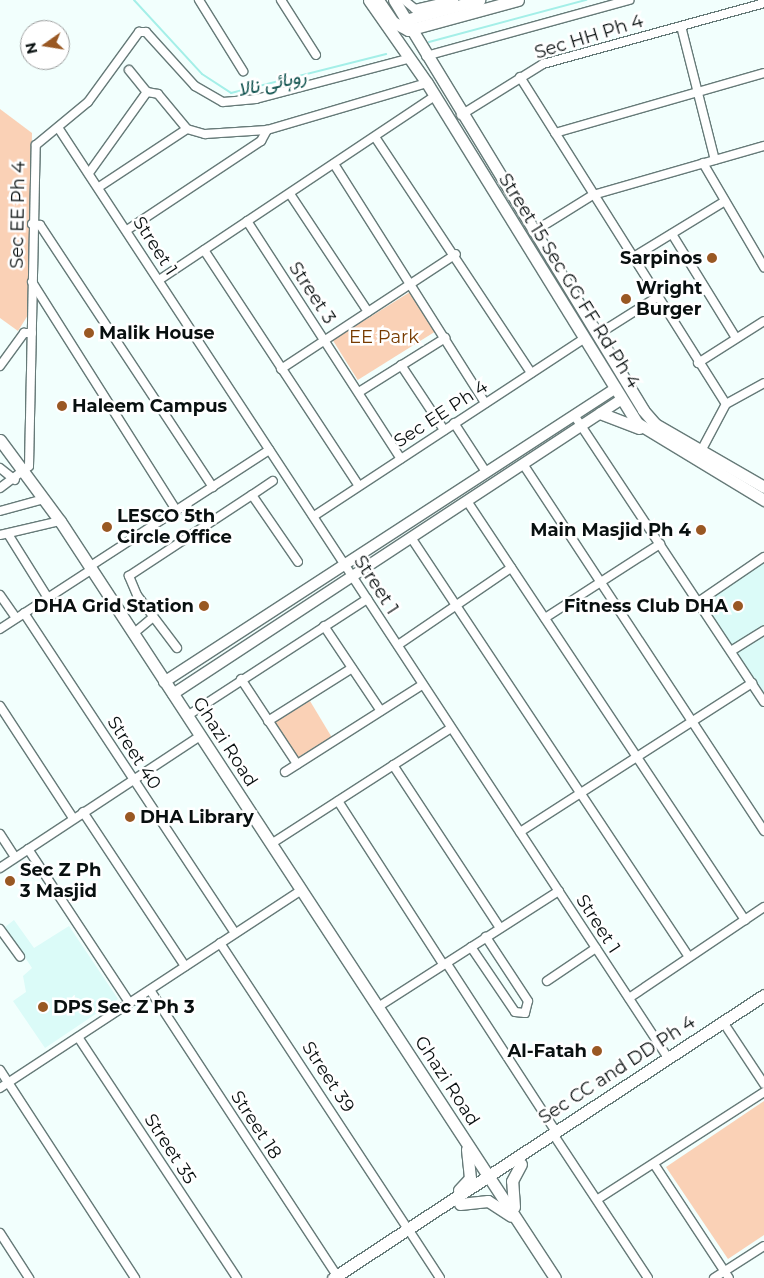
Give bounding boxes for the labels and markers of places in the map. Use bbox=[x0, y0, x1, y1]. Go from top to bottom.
place label: Sarpinos bbox=[620, 247, 702, 269]
marker: Sarpinos bbox=[706, 252, 718, 264]
place label: Wright Burger bbox=[636, 278, 702, 320]
marker: Wright Burger bbox=[620, 293, 632, 305]
place label: Malik House bbox=[99, 322, 215, 344]
marker: Malik House bbox=[83, 327, 95, 339]
place label: Haleem Campus bbox=[72, 395, 227, 417]
marker: Haleem Campus bbox=[56, 400, 68, 412]
place label: LESCO 5th Circle Office bbox=[117, 506, 232, 548]
place label: Main Masjid Ph 4 bbox=[530, 519, 691, 541]
marker: LESCO 5th Circle Office bbox=[101, 521, 113, 533]
marker: Main Masjid Ph 4 bbox=[695, 524, 707, 536]
place label: DHA Grid Station bbox=[34, 595, 194, 617]
place label: Fitness Club DHA bbox=[564, 595, 728, 617]
marker: DHA Grid Station bbox=[198, 600, 210, 612]
marker: Fitness Club DHA bbox=[732, 600, 744, 612]
place label: DHA Library bbox=[140, 806, 254, 828]
marker: DHA Library bbox=[124, 811, 136, 823]
place label: Sec Z Ph 3 Masjid bbox=[20, 860, 101, 902]
marker: Sec Z Ph 3 Masjid bbox=[4, 875, 16, 887]
place label: DPS Sec Z Ph 3 bbox=[53, 996, 195, 1018]
marker: DPS Sec Z Ph 3 bbox=[37, 1001, 49, 1013]
place label: Al-Fatah bbox=[507, 1040, 587, 1062]
marker: Al-Fatah bbox=[591, 1045, 603, 1057]

